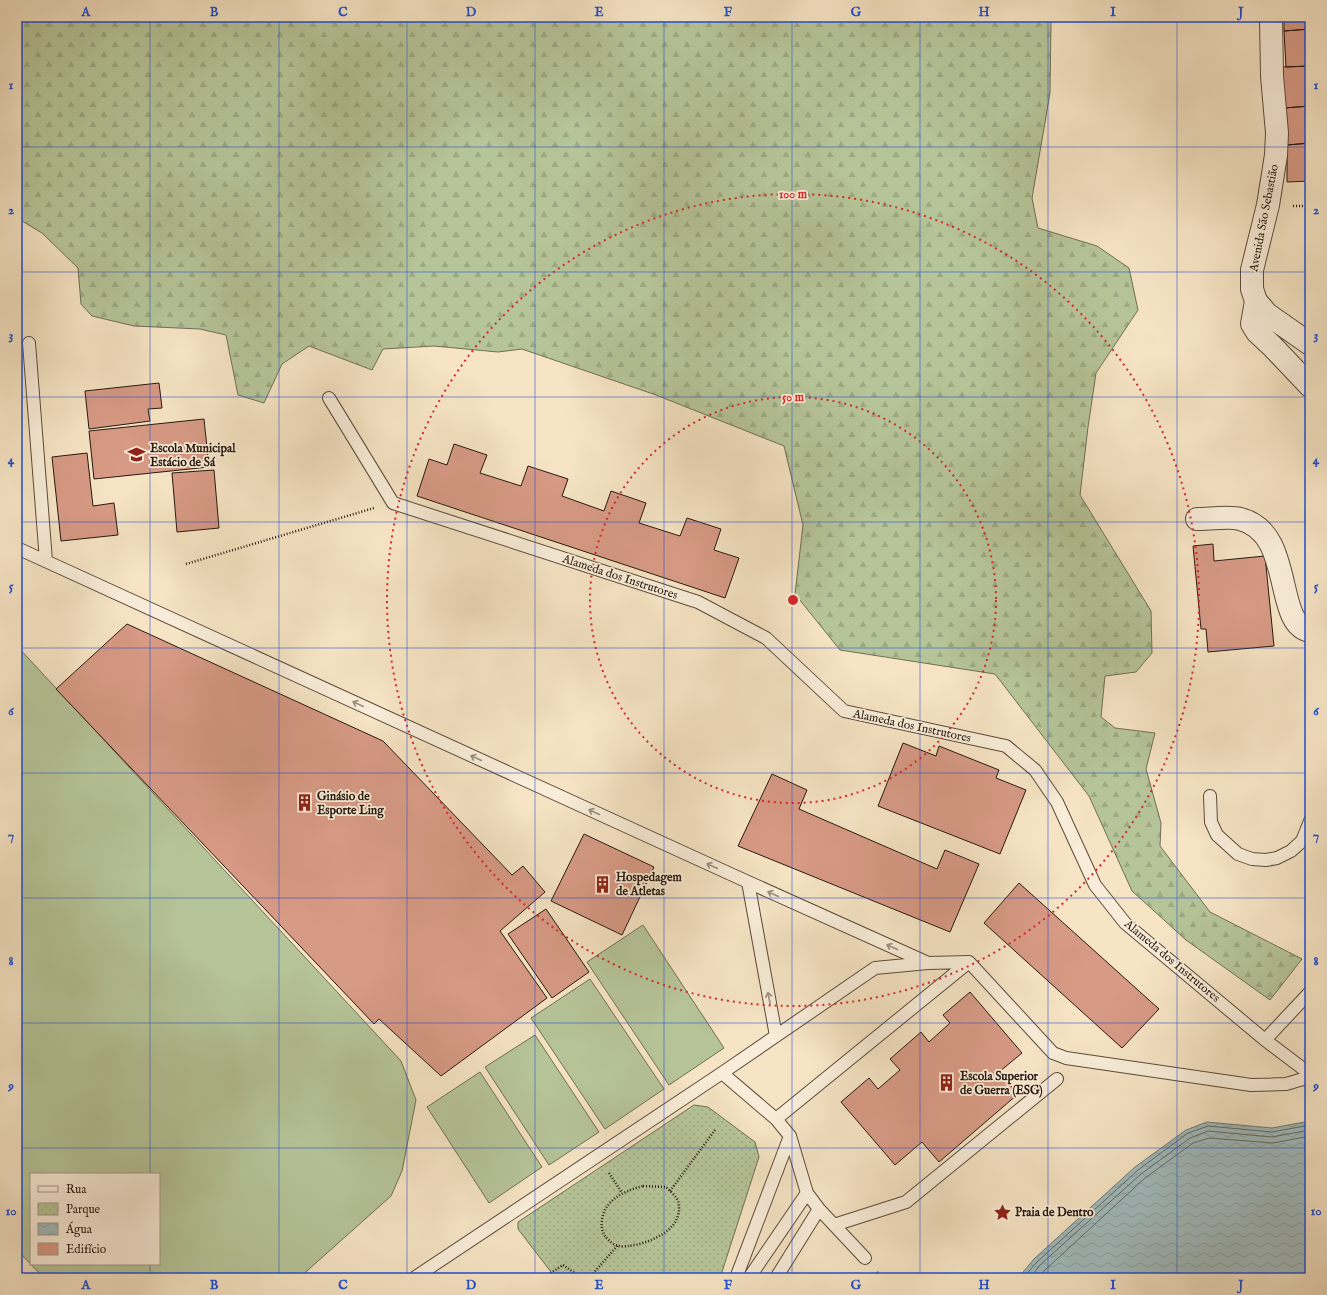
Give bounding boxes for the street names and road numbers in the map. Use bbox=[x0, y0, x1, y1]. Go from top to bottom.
street label: Avenida São Sebastião bbox=[1246, 162, 1282, 274]
street label: Alameda dos Instrutores bbox=[559, 551, 680, 603]
street label: Alameda dos Instrutores bbox=[851, 706, 972, 746]
street label: Alameda dos Instrutores bbox=[1120, 916, 1223, 1005]

